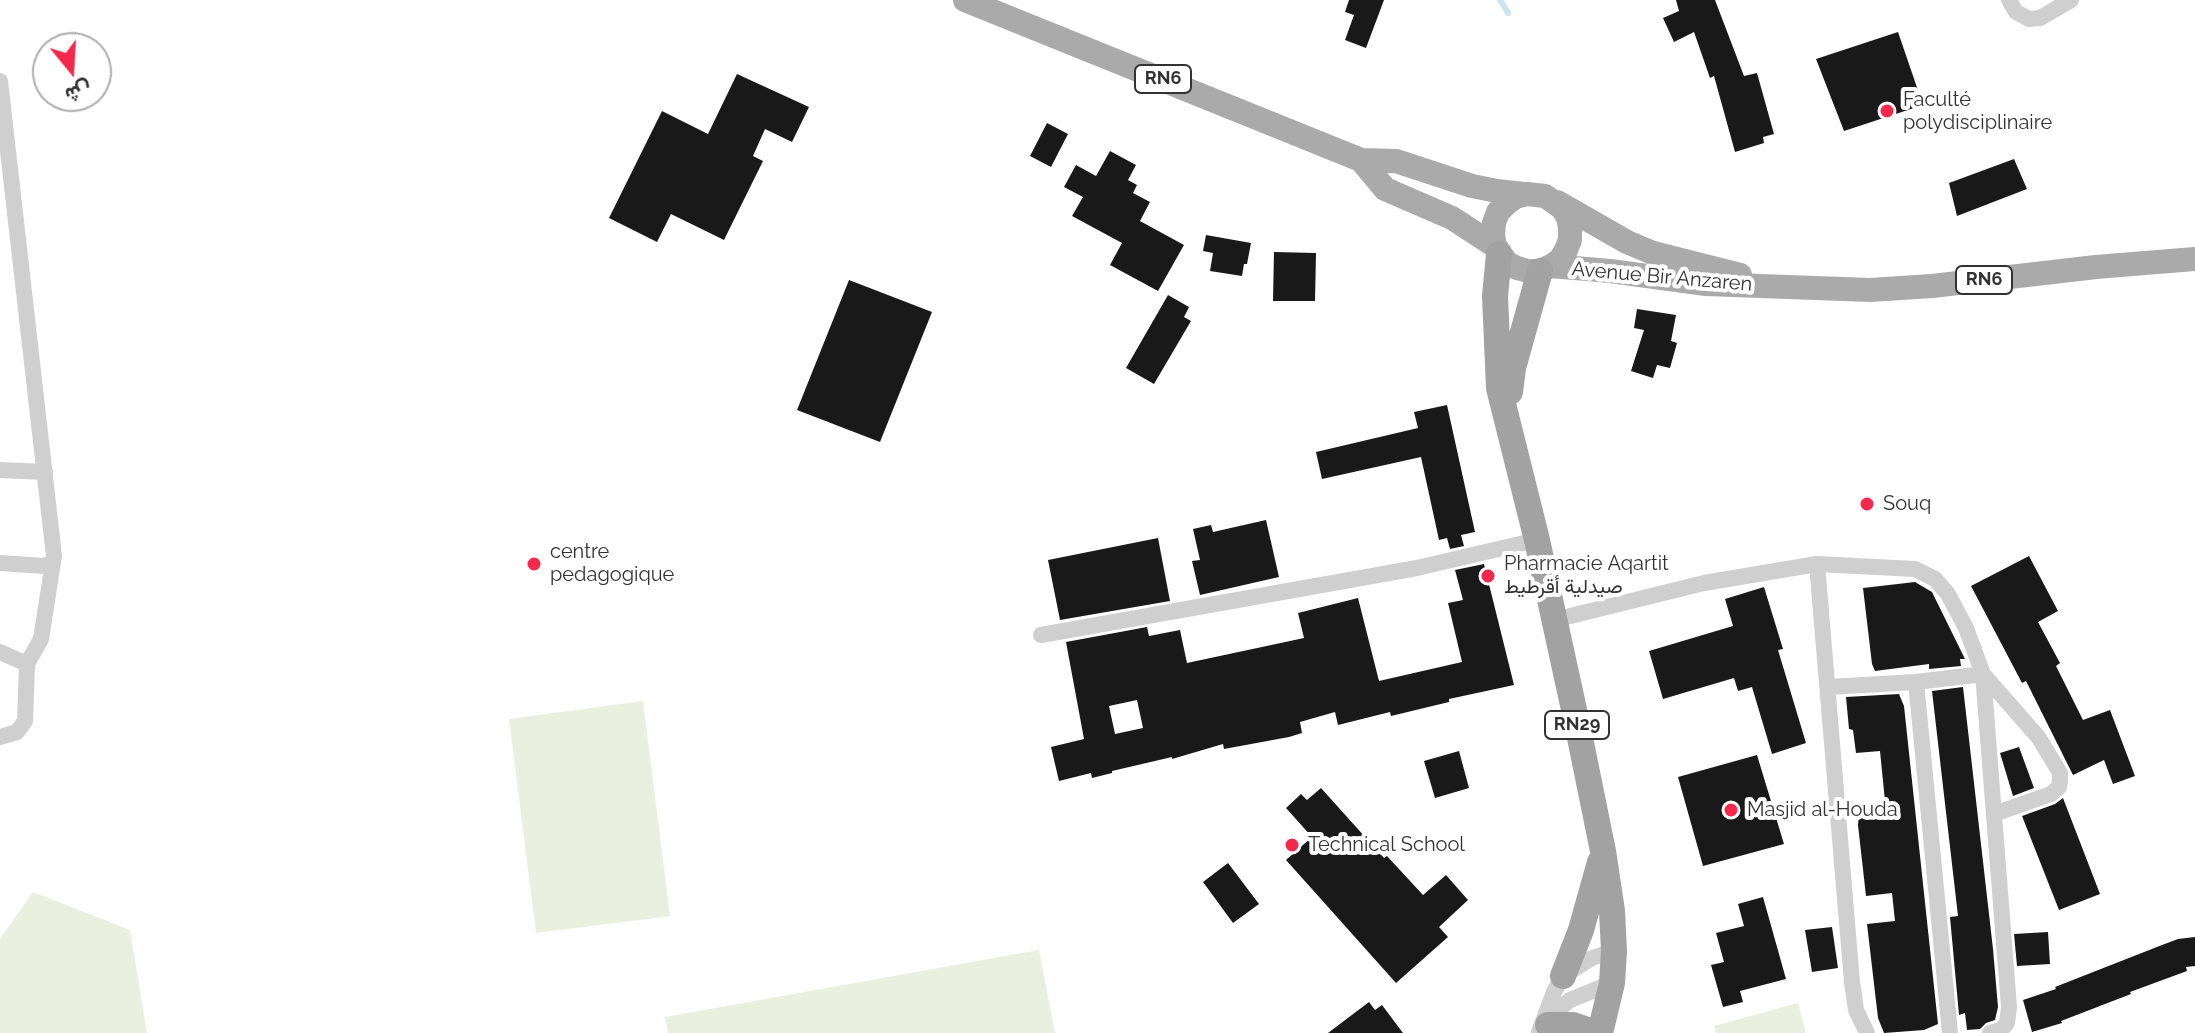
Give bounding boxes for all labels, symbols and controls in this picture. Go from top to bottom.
north arrow [32,32,112,112]
road number: RN6 [1135,65,1191,93]
text: ش [62,76,95,109]
place label: Faculté polydisciplinaire [1903,88,2052,135]
marker: Faculté polydisciplinaire [1878,102,1896,120]
street label: Avenue Bir Anzaren [1571,257,1753,297]
road number: RN6 [1956,266,2012,294]
place label: Souq [1883,492,1931,516]
marker: Souq [1858,495,1876,513]
place label: centre pedagogique [550,540,674,587]
place label: Pharmacie Aqartit صيدلية أقرطيط [1504,552,1669,599]
marker: centre pedagogique [525,555,543,573]
marker: Pharmacie Aqartit صيدلية أقرطيط [1479,567,1497,585]
road number: RN29 [1545,711,1609,739]
place label: Masjid al-Houda [1747,798,1898,822]
marker: Masjid al-Houda [1722,801,1740,819]
place label: Technical School [1308,833,1465,857]
marker: Technical School [1283,836,1301,854]

